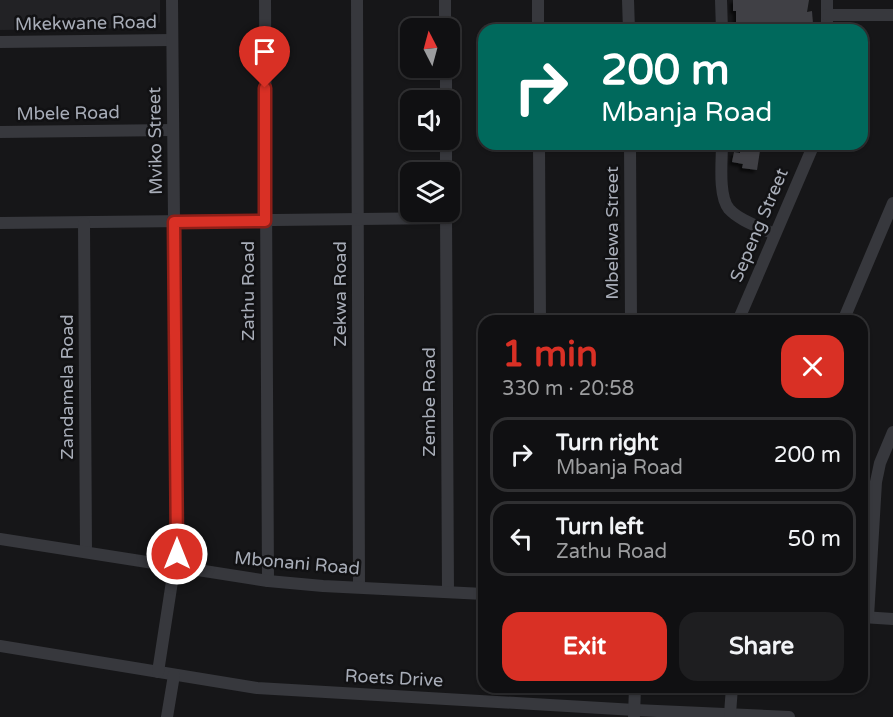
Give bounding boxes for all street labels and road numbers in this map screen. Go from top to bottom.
street label: Mkekwane Road [15,11,157,35]
street label: Mviko Street [143,87,167,195]
street label: Mbele Road [16,101,120,125]
street label: Sepeng Street [725,165,793,285]
street label: Mbelewa Street [601,166,623,300]
street label: Zathu Road [237,241,259,341]
street label: Zekwa Road [329,241,351,347]
street label: Zandamela Road [56,314,78,460]
street label: Zembe Road [418,347,440,457]
street label: Mbonani Road [233,547,361,579]
street label: Roets Drive [344,664,444,692]

